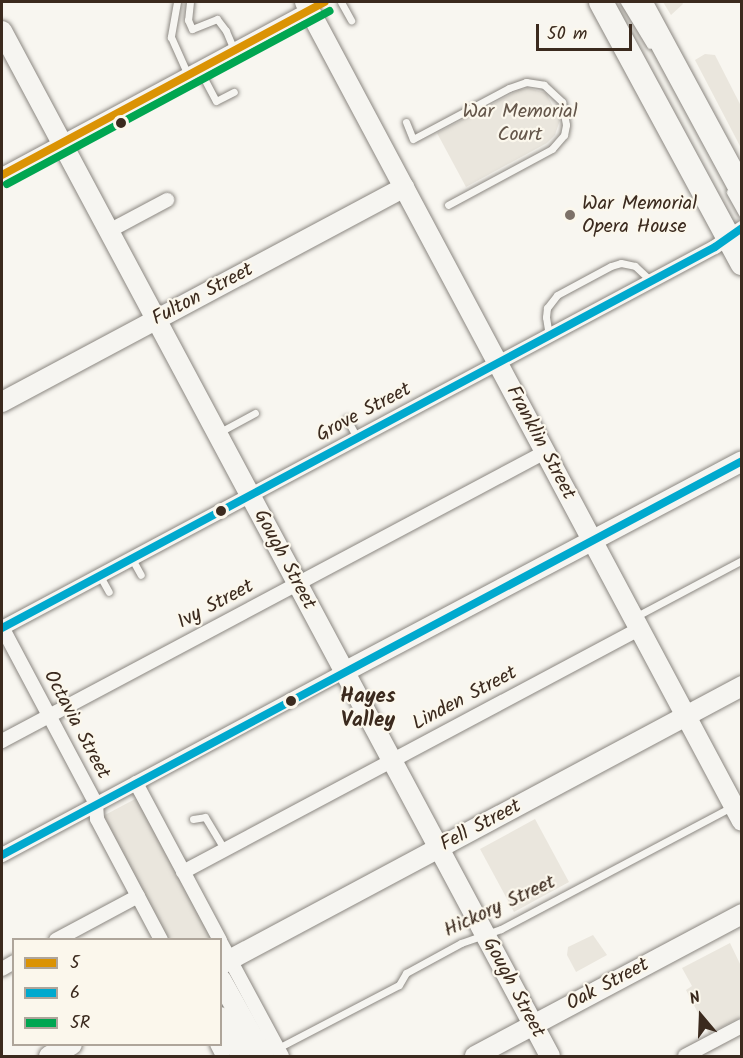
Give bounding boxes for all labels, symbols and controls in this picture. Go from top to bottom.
scale bar [539,12,635,50]
text: 50 m [547,20,587,49]
park label: War Memorial Court [462,100,578,147]
unlabelled marker [115,117,127,129]
place label: War Memorial Opera House [582,192,697,239]
marker: War Memorial Opera House [563,208,577,222]
street label: Fulton Street [148,258,258,332]
street label: Grove Street [312,378,416,448]
street label: Franklin Street [500,382,580,504]
unlabelled marker [215,505,227,517]
street label: Gough Street [248,506,320,614]
street label: Ivy Street [174,575,258,635]
street label: Linden Street [409,661,521,737]
street label: Octavia Street [37,667,115,783]
district label: Hayes Valley [340,684,396,734]
unlabelled marker [285,695,297,707]
street label: Fell Street [437,795,525,857]
street label: Hickory Street [440,871,560,943]
street label: Gough Street [477,934,549,1042]
legend [12,938,222,1046]
text: 5 [70,949,80,978]
street label: Oak Street [563,953,653,1017]
text: 6 [70,979,80,1008]
text: N [686,985,704,1012]
north arrow [671,986,731,1046]
text: 5R [70,1009,90,1038]

